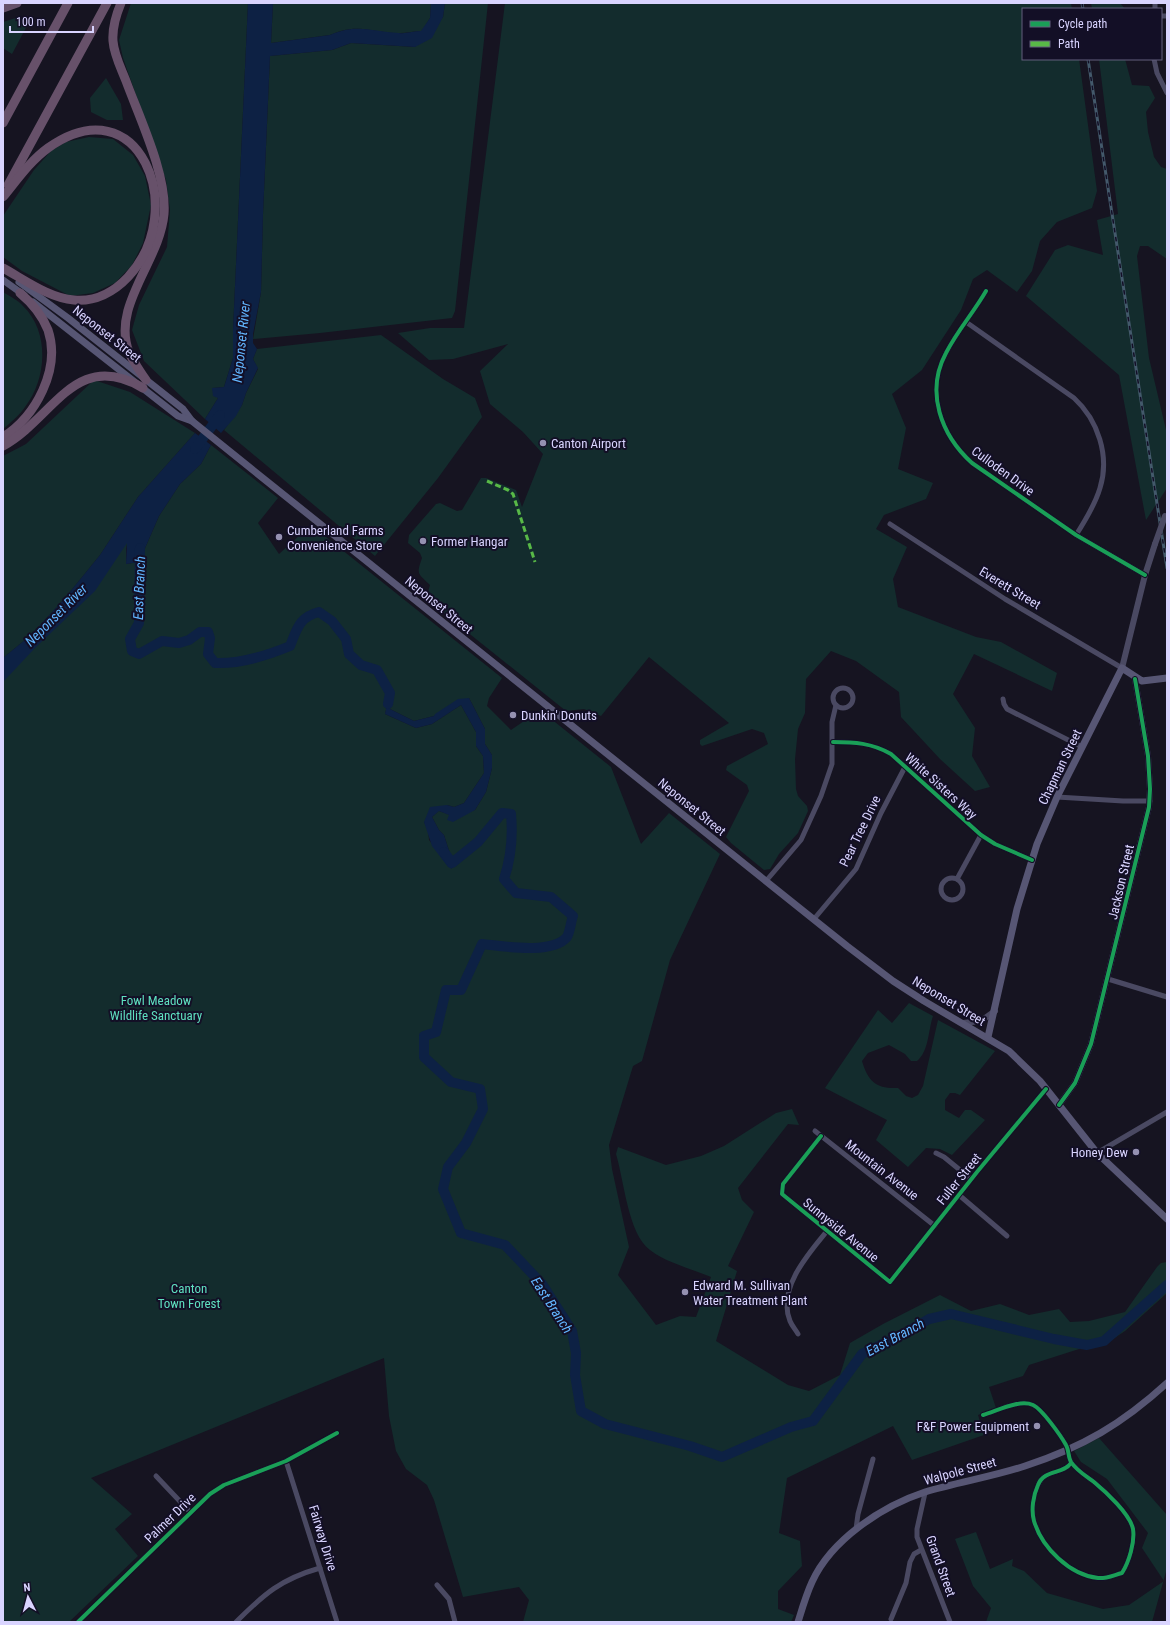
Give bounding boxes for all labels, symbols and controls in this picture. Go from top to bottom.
scale bar [10,8,93,34]
legend [1022,8,1162,60]
text: 100 m [16,15,46,29]
text: Cycle path [1058,17,1108,31]
text: Path [1058,37,1080,51]
water label: Neponset River [229,300,253,383]
street label: Neponset Street [70,303,144,365]
place label: Canton Airport [551,436,626,451]
marker: Canton Airport [538,438,548,448]
street label: Culloden Drive [969,443,1037,499]
place label: Cumberland Farms Convenience Store [287,523,384,553]
marker: Cumberland Farms Convenience Store [274,532,284,542]
place label: Former Hangar [431,534,508,549]
marker: Former Hangar [418,536,428,546]
water label: East Branch [130,556,148,620]
street label: Everett Street [977,564,1044,612]
street label: Neponset Street [402,573,476,637]
water label: Neponset River [22,580,91,649]
place label: Dunkin' Donuts [521,708,597,723]
marker: Dunkin' Donuts [508,710,518,720]
street label: Chapman Street [1035,727,1085,807]
street label: White Sisters Way [902,750,981,823]
street label: Neponset Street [655,775,729,839]
street label: Pear Tree Drive [836,793,884,869]
street label: Jackson Street [1105,843,1137,921]
street label: Neponset Street [910,973,988,1029]
park label: Fowl Meadow Wildlife Sanctuary [110,993,203,1023]
street label: Mountain Avenue [842,1137,922,1203]
place label: Honey Dew [1071,1145,1129,1160]
marker: Honey Dew [1131,1147,1141,1157]
street label: Fuller Street [934,1150,984,1208]
street label: Sunnyside Avenue [800,1195,882,1265]
water label: East Branch [528,1274,576,1336]
place label: Edward M. Sullivan Water Treatment Plant [693,1278,808,1308]
park label: Canton Town Forest [158,1281,221,1311]
marker: Edward M. Sullivan Water Treatment Plant [680,1287,690,1297]
water label: East Branch [863,1315,927,1359]
place label: F&F Power Equipment [917,1419,1029,1434]
marker: F&F Power Equipment [1032,1421,1042,1431]
street label: Walpole Street [922,1454,998,1488]
street label: Palmer Drive [141,1490,199,1546]
street label: Fairway Drive [306,1503,340,1573]
street label: Grand Street [923,1533,959,1599]
north arrow [8,1577,48,1617]
text: N [23,1581,31,1594]

